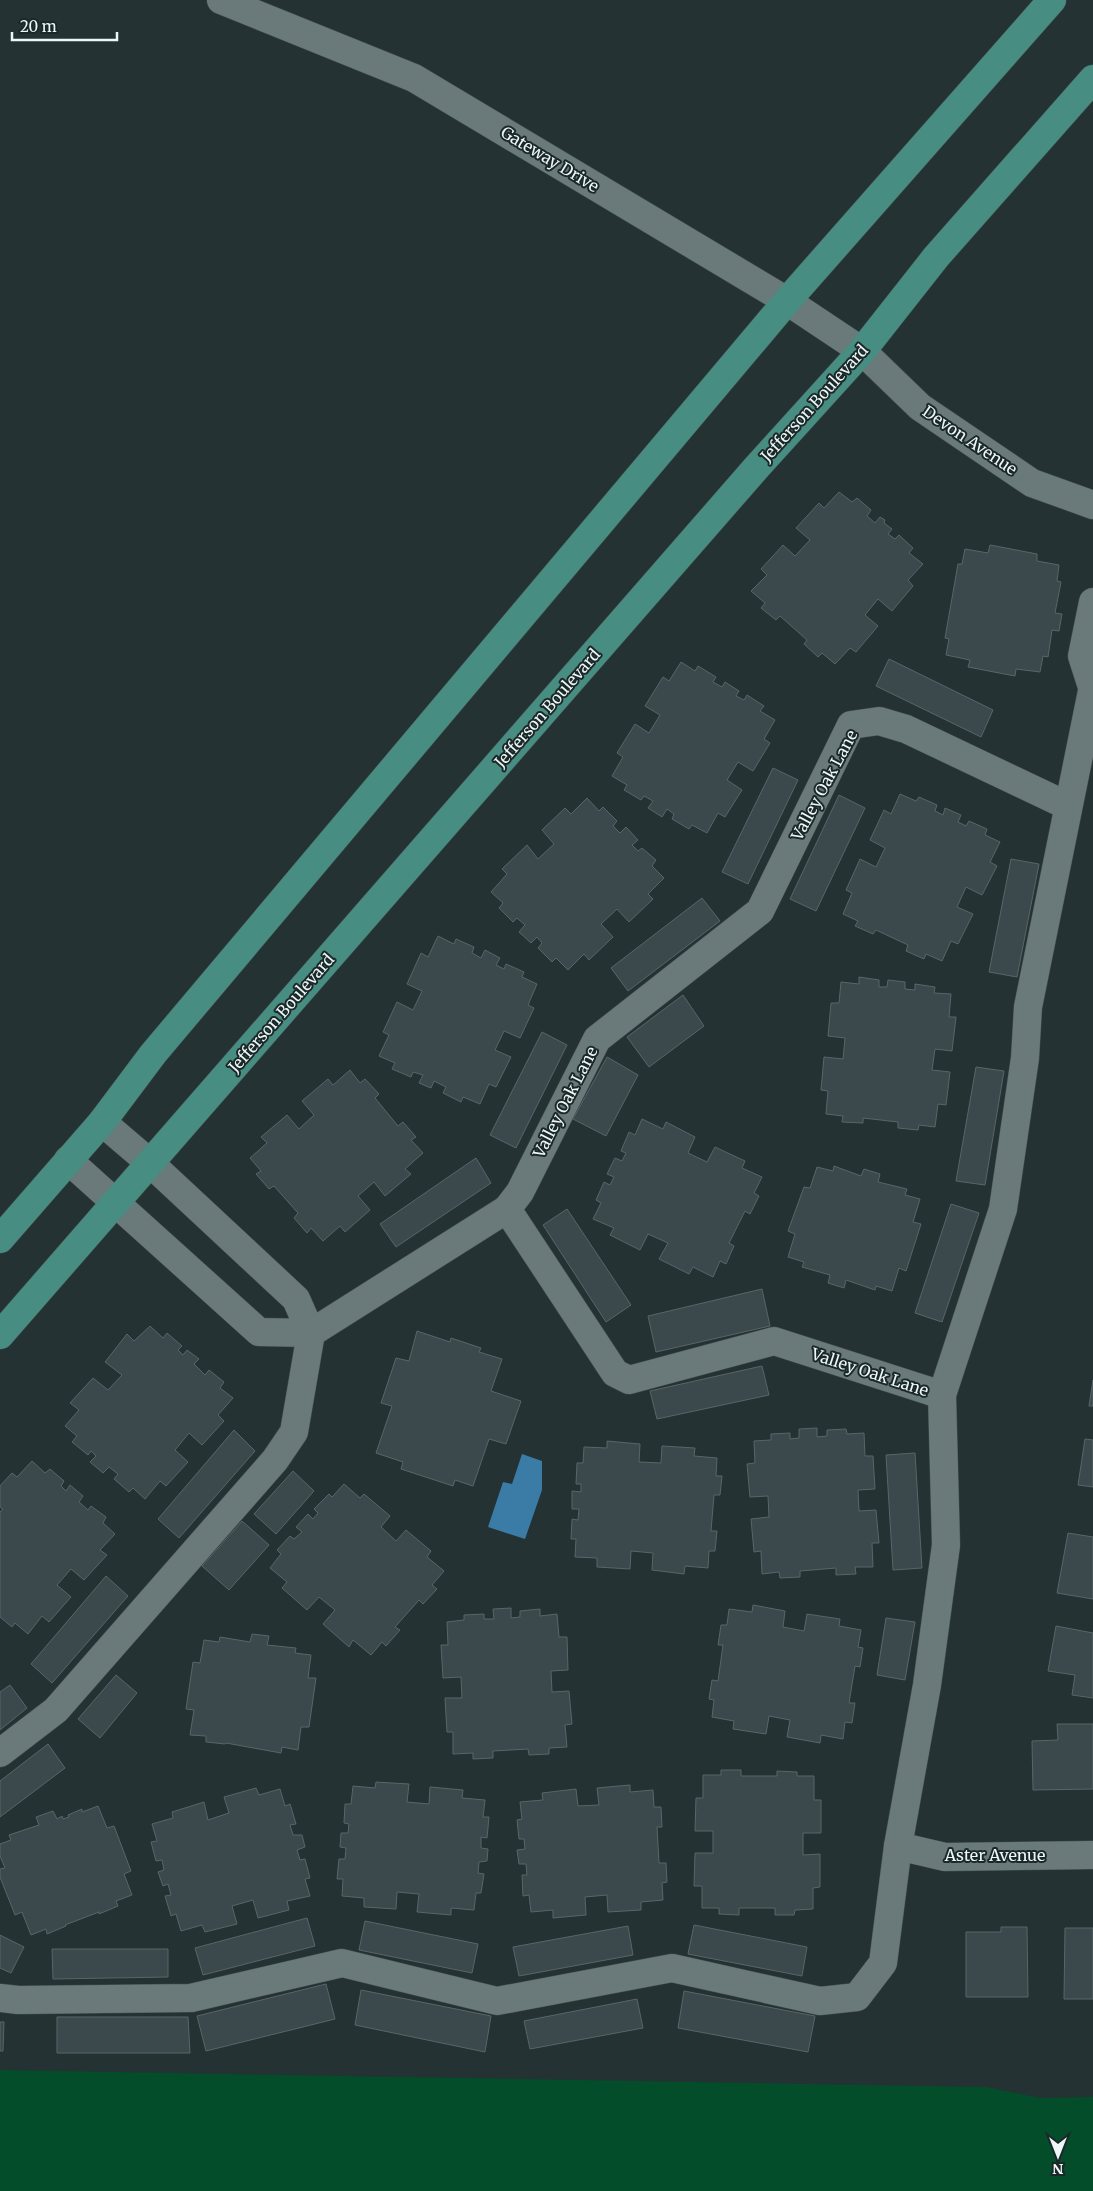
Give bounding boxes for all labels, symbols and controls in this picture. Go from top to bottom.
scale bar [12,10,118,42]
text: 20 m [20,17,57,36]
street label: Gateway Drive [497,122,603,196]
street label: Jefferson Boulevard [755,340,872,466]
street label: Devon Avenue [919,401,1021,479]
street label: Jefferson Boulevard [489,644,604,772]
street label: Valley Oak Lane [786,726,861,844]
street label: Jefferson Boulevard [223,949,338,1077]
street label: Valley Oak Lane [528,1043,602,1162]
street label: Valley Oak Lane [808,1343,931,1400]
street label: Aster Avenue [944,1845,1045,1865]
north arrow [1033,2131,1083,2181]
text: N [1052,2160,1064,2178]

